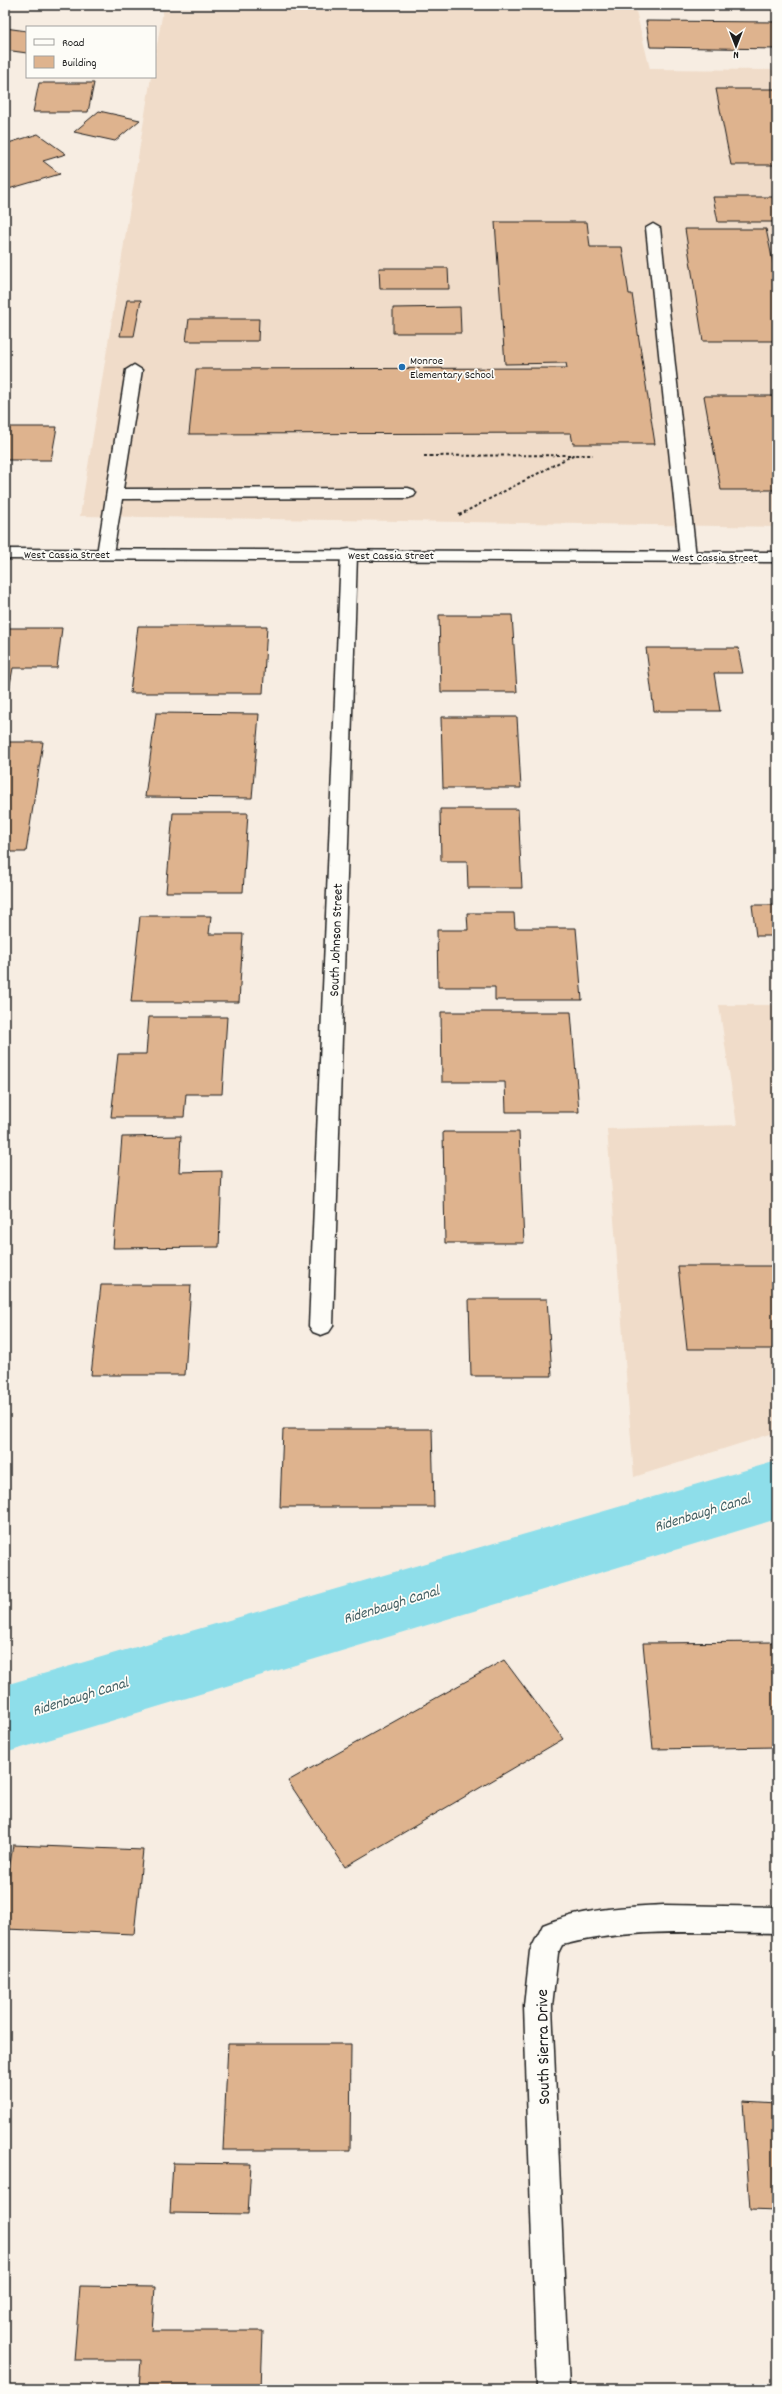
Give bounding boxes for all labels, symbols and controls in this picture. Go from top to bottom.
legend [26,26,156,78]
north arrow [716,26,756,66]
text: Road [62,35,84,52]
text: N [733,46,739,62]
text: Building [62,55,97,72]
place label: Monroe Elementary School [410,353,494,384]
marker: Monroe Elementary School [397,362,407,372]
street label: West Cassia Street [24,547,110,564]
street label: West Cassia Street [348,548,434,565]
street label: West Cassia Street [672,550,758,567]
street label: South Johnson Street [325,883,349,997]
water label: Ridenbaugh Canal [652,1488,755,1539]
water label: Ridenbaugh Canal [341,1580,444,1631]
water label: Ridenbaugh Canal [30,1672,133,1723]
street label: South Sierra Drive [532,1989,558,2105]

